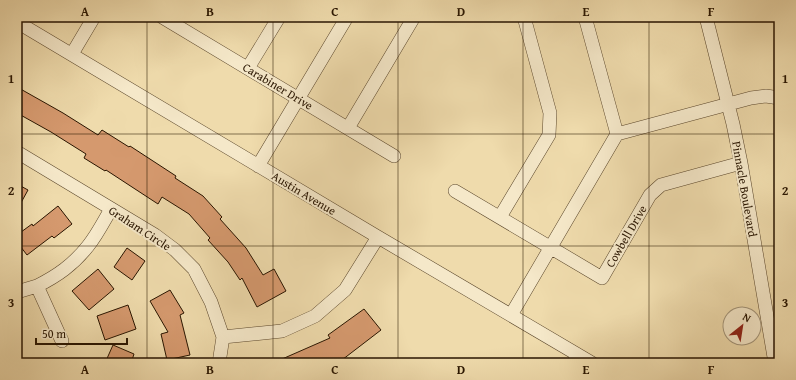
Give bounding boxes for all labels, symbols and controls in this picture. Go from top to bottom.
text: A [81,2,90,21]
text: B [206,2,214,21]
text: C [331,2,339,21]
text: D [457,2,465,21]
text: E [583,2,590,21]
text: F [708,2,715,21]
street label: Carabiner Drive [240,58,317,114]
text: 1 [8,69,14,88]
text: 1 [782,69,788,88]
street label: Pinnacle Boulevard [728,140,762,239]
street label: Austin Avenue [269,167,340,219]
text: 2 [8,181,15,200]
text: 2 [782,181,789,200]
street label: Graham Circle [105,201,175,255]
street label: Cowbell Drive [601,202,651,270]
text: 3 [8,293,14,312]
text: 3 [782,293,788,312]
north arrow [722,306,762,346]
text: N [740,309,755,326]
scale bar [36,320,127,346]
text: 50 m [42,325,66,342]
text: A [81,360,90,379]
text: B [206,360,214,379]
text: C [331,360,339,379]
text: D [457,360,465,379]
text: E [583,360,590,379]
text: F [708,360,715,379]

